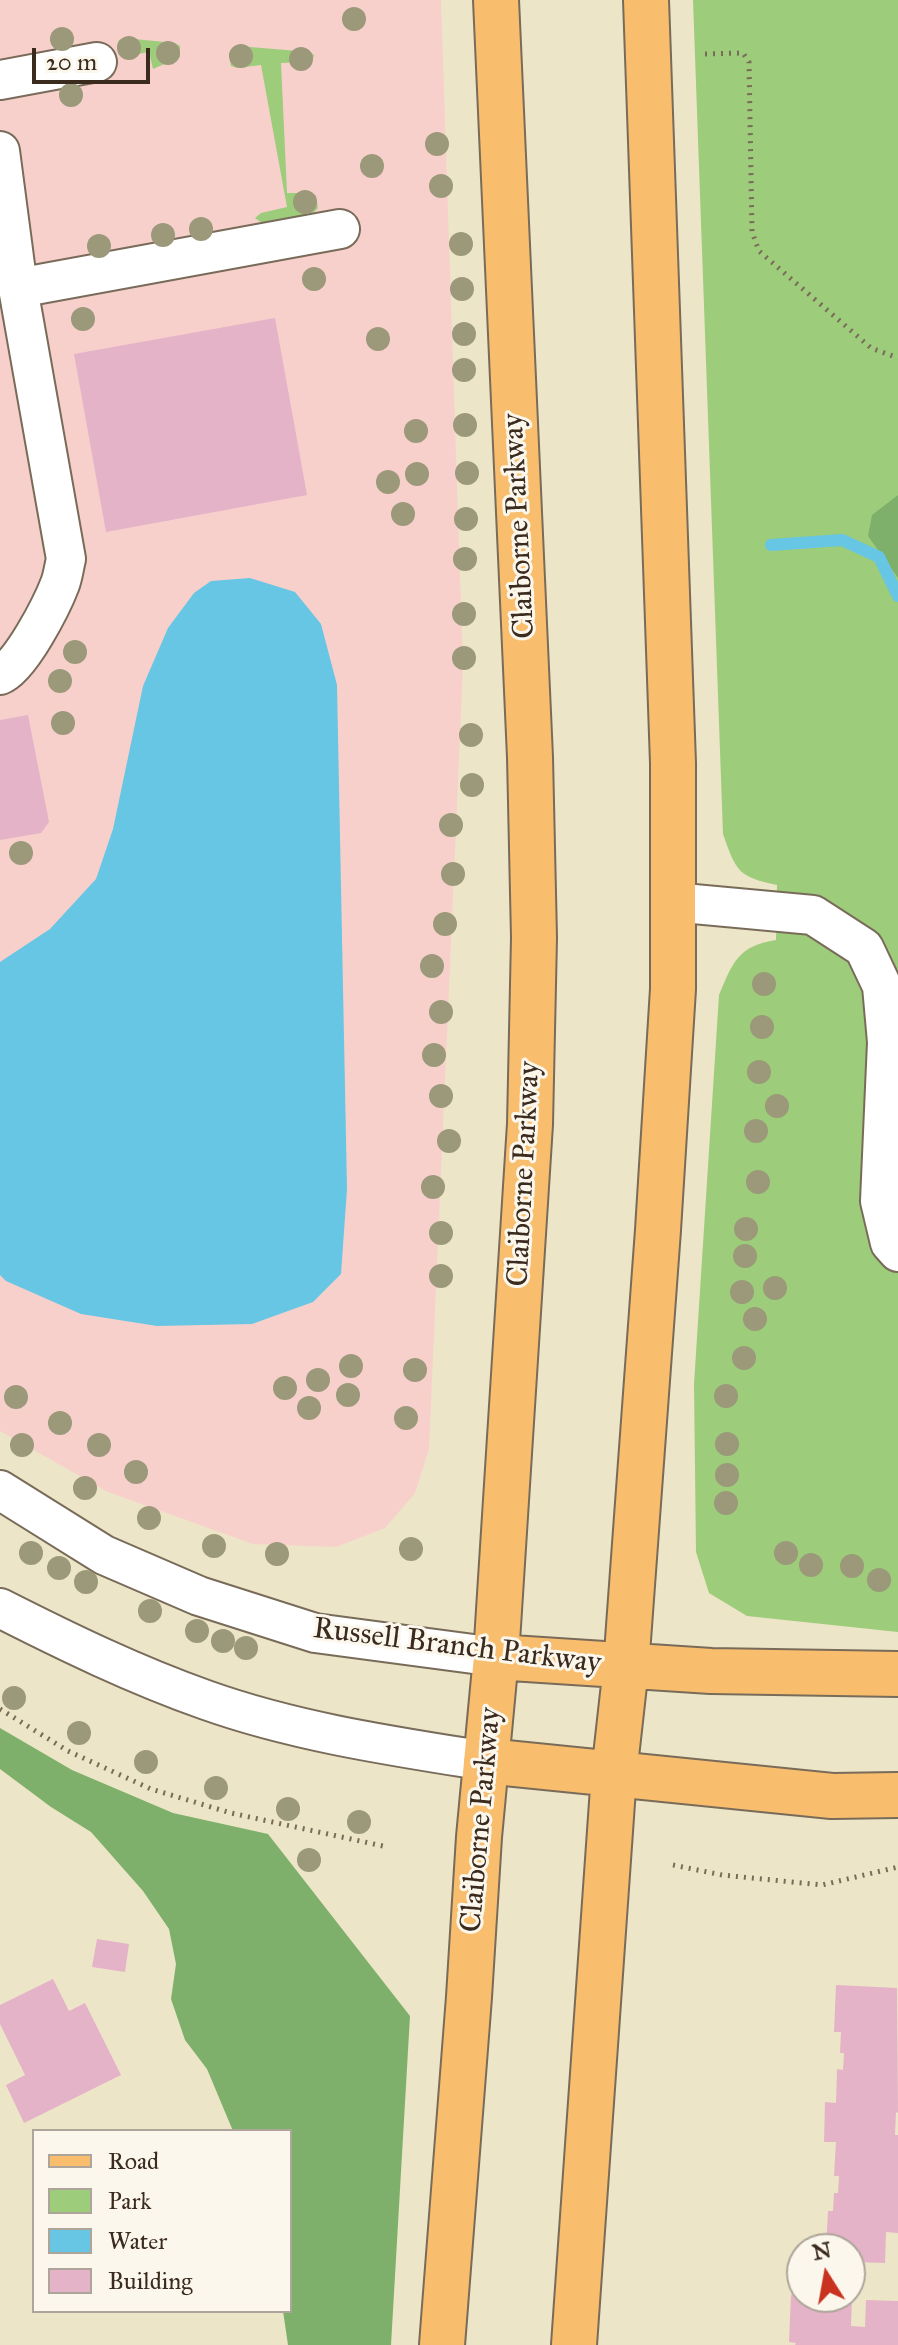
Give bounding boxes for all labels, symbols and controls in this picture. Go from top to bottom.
scale bar [36,32,154,82]
text: 20 m [46,47,97,77]
street label: Claiborne Parkway [496,412,544,640]
street label: Claiborne Parkway [501,1060,549,1288]
street label: Russell Branch Parkway [311,1611,603,1683]
street label: Claiborne Parkway [454,1706,510,1934]
legend [32,2129,292,2313]
text: Road [108,2146,159,2176]
text: Park [108,2186,151,2216]
text: Water [108,2226,167,2256]
north arrow [786,2233,866,2313]
text: N [810,2236,833,2266]
text: Building [108,2266,193,2296]

